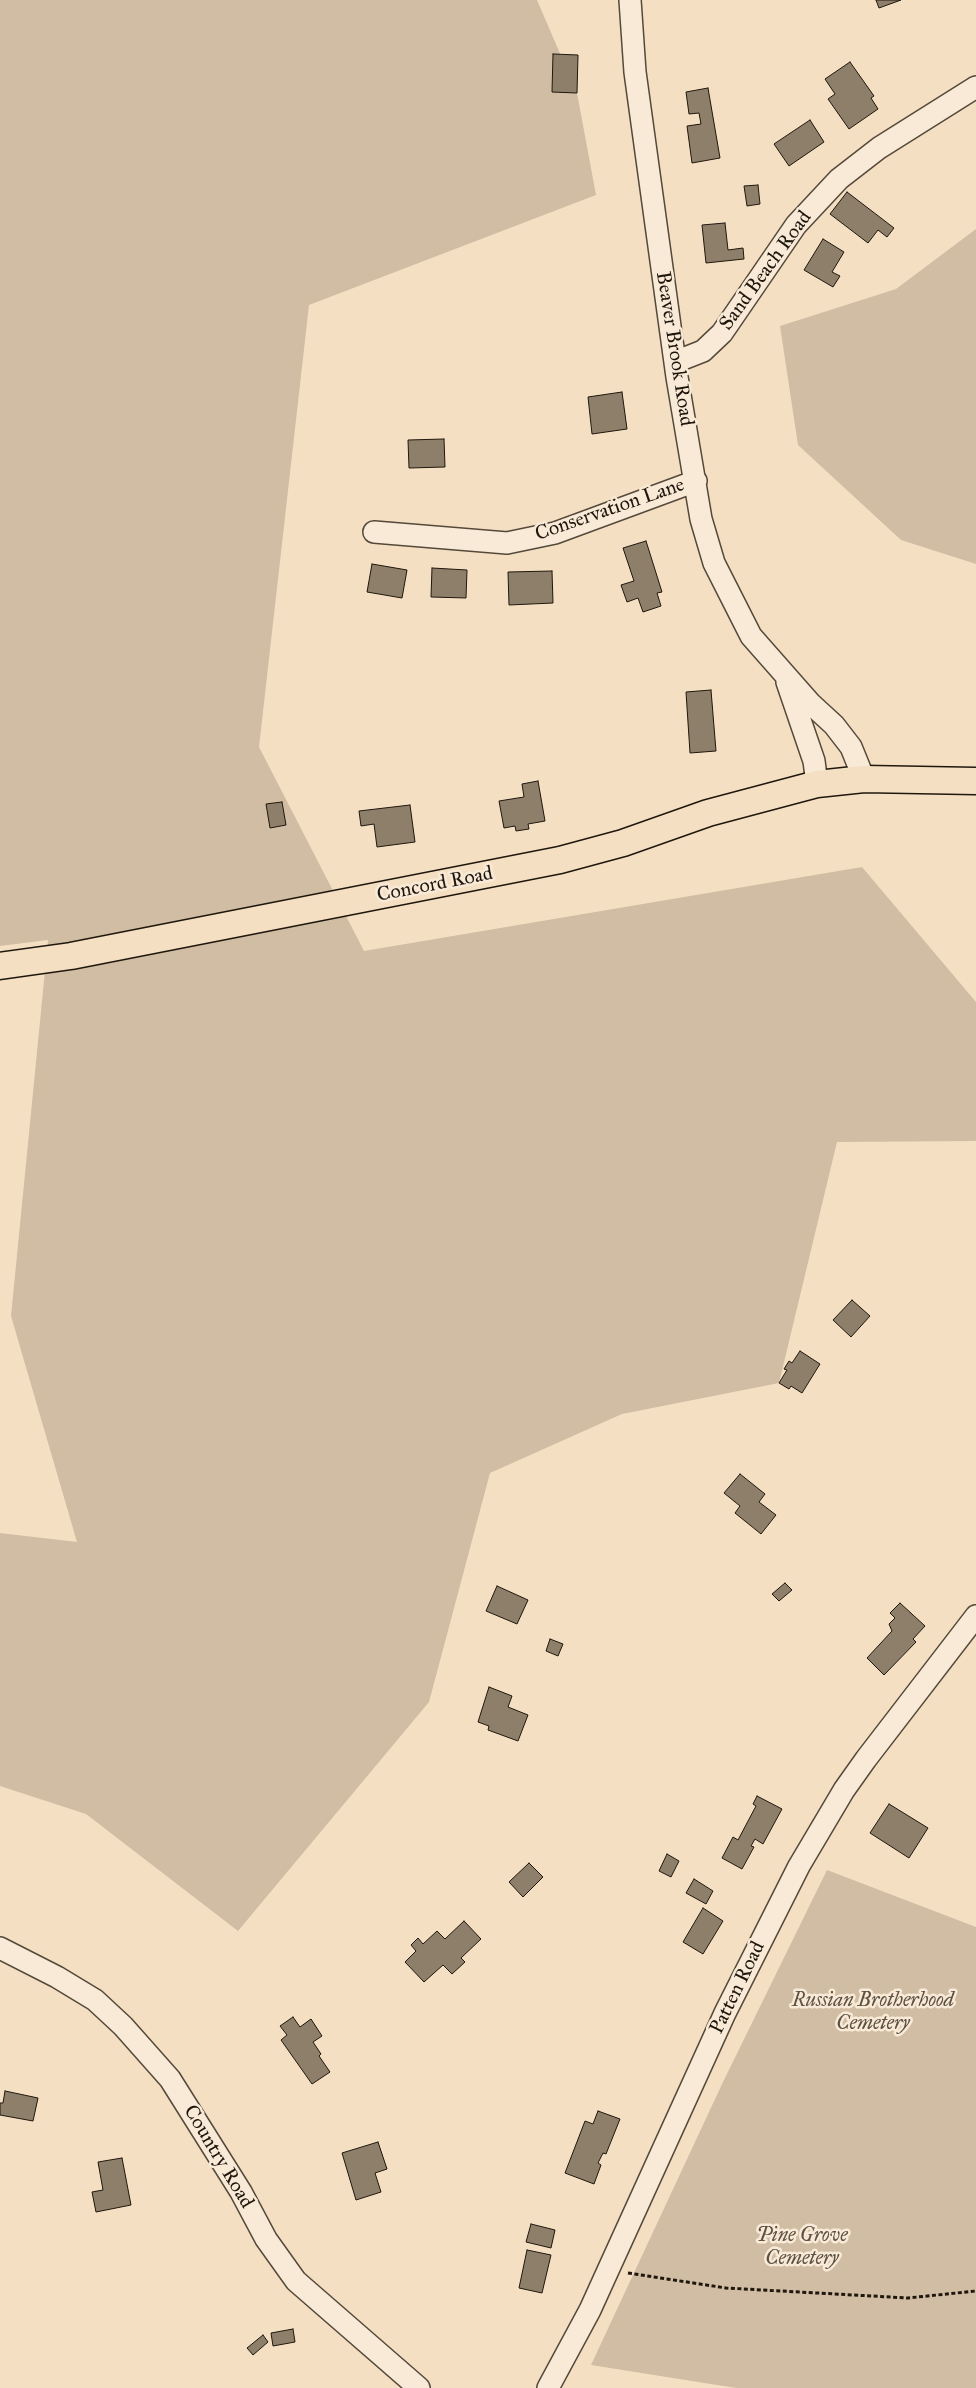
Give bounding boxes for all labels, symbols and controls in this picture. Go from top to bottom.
street label: Sand Beach Road [715,207,817,335]
street label: Beaver Brook Road [650,270,698,428]
street label: Conservation Lane [532,473,688,547]
street label: Concord Road [375,862,495,908]
street label: Patten Road [705,1938,771,2038]
park label: Russian Brotherhood Cemetery [792,1989,954,2036]
street label: Country Road [178,2101,258,2213]
park label: Pine Grove Cemetery [756,2224,848,2271]

